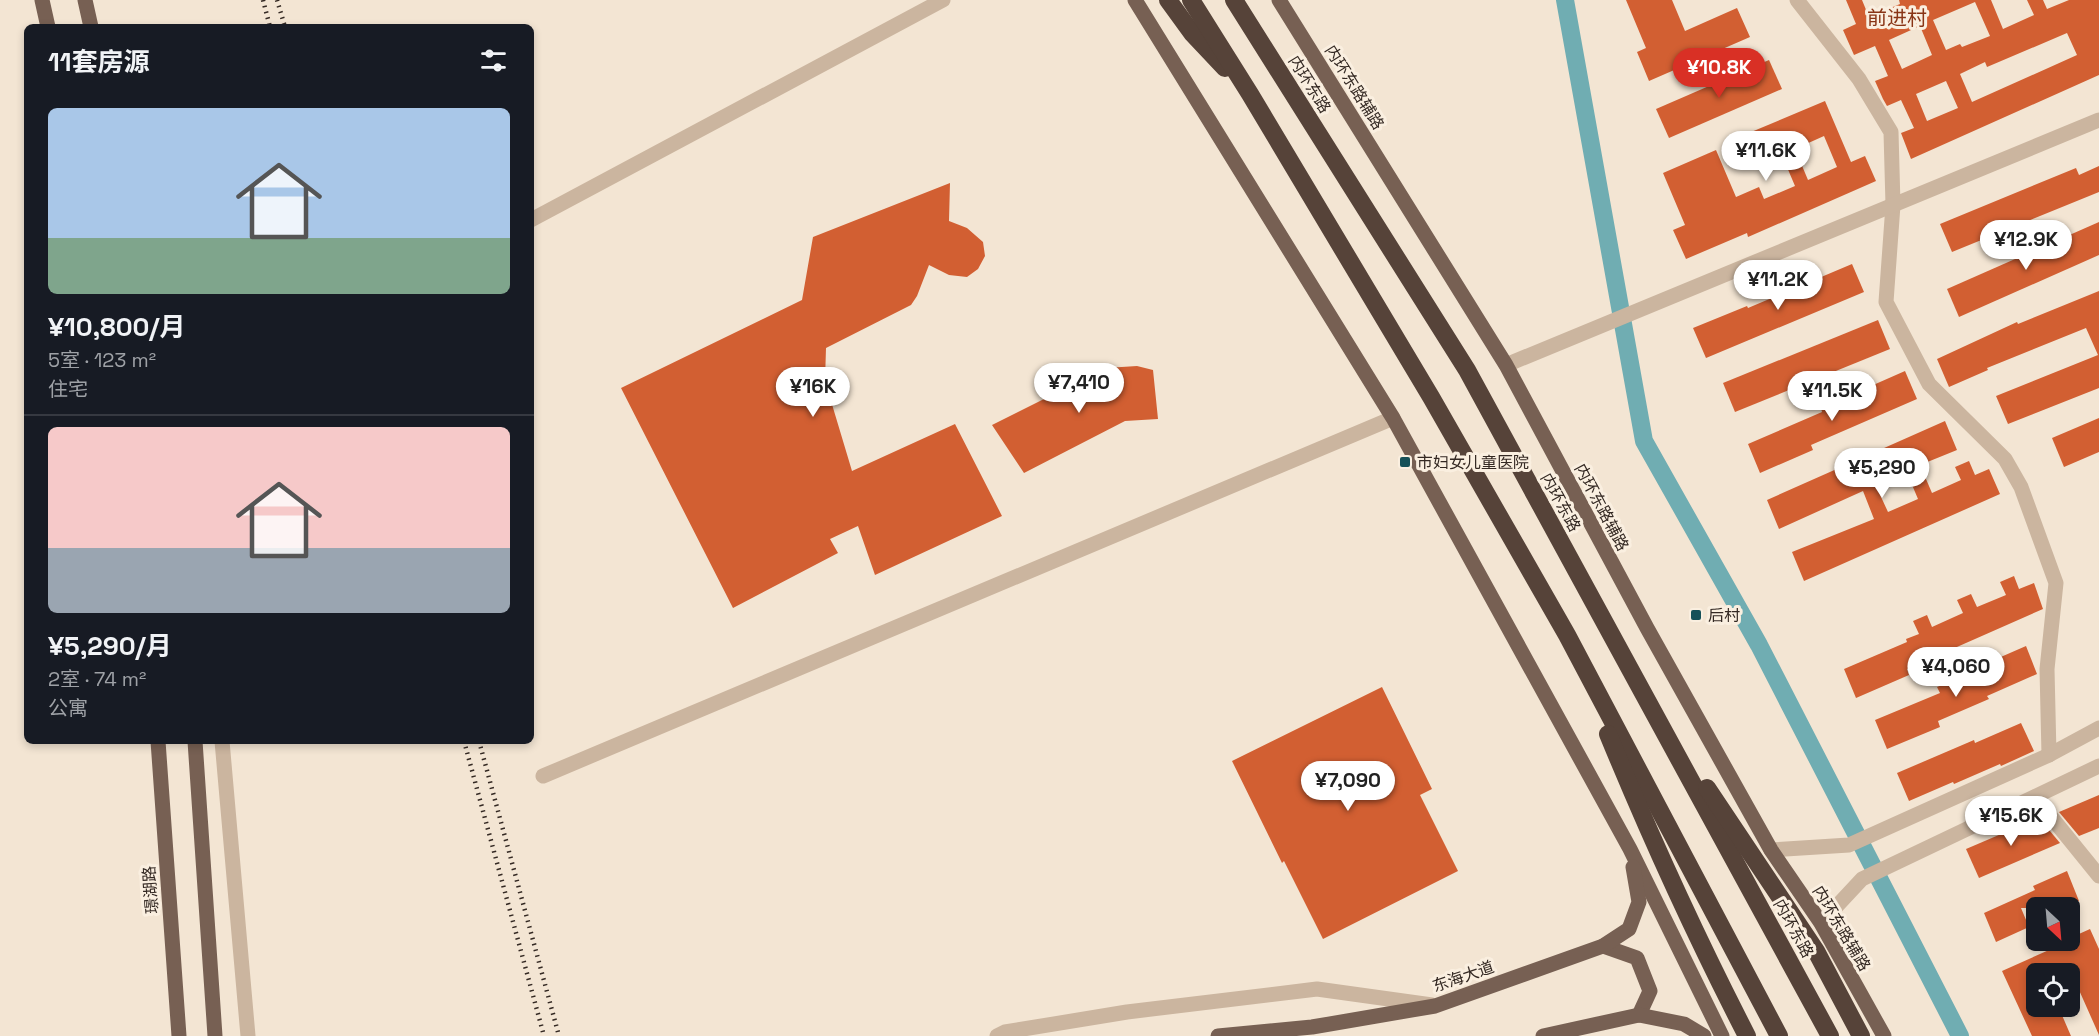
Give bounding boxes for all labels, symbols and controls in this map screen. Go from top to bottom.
district label: 前进村 [1867,5,1927,31]
street label: 内环东路辅路 [1320,41,1389,134]
icon: filters [477,44,510,77]
text: 11套房源 [48,45,150,79]
pin: ¥10.8K [1670,48,1768,99]
street label: 内环东路 [1284,52,1335,117]
text: ¥10.8K [1687,54,1751,80]
pin: ¥11.6K [1717,131,1815,182]
text: ¥11.6K [1735,137,1797,163]
icon: home [225,147,333,255]
pin: ¥12.9K [1977,220,2075,271]
text: ¥12.9K [1994,226,2058,252]
pin: ¥11.2K [1729,260,1827,311]
text: ¥11.2K [1748,266,1808,292]
text: ¥10,800/月 [48,310,185,344]
text: 5室 · 123 m² [48,347,156,373]
pin: ¥7,410 [1030,363,1128,414]
pin: ¥16K [777,367,849,418]
text: ¥7,410 [1048,369,1110,395]
pin: ¥11.5K [1783,371,1881,422]
text: ¥16K [790,373,836,399]
text: 住宅 [48,376,88,402]
text: ¥11.5K [1802,377,1862,403]
pin: ¥5,290 [1833,448,1931,499]
place label: 市妇女儿童医院 [1417,452,1529,473]
text: ¥5,290 [1848,454,1916,480]
marker: 市妇女儿童医院 [1398,455,1412,469]
street label: 内环东路辅路 [1570,460,1633,555]
icon: home [225,466,333,574]
street label: 内环东路 [1536,469,1585,535]
place label: 后村 [1708,605,1740,626]
marker: 后村 [1689,608,1703,622]
text: ¥5,290/月 [48,629,172,663]
pin: ¥4,060 [1907,647,2005,698]
text: ¥4,060 [1921,653,1991,679]
text: 2室 · 74 m² [48,666,146,692]
text: 公寓 [48,695,88,721]
pin: ¥7,090 [1299,761,1397,812]
text: ¥7,090 [1315,767,1381,793]
pin: ¥15.6K [1962,796,2060,847]
text: ¥15.6K [1979,802,2043,828]
street label: 璟湖路 [138,865,163,915]
street label: 内环东路辅路 [1808,882,1875,975]
street label: 内环东路 [1769,895,1818,961]
north arrow [2026,897,2080,951]
map controls [2026,897,2080,1017]
street label: 东海大道 [1429,956,1497,997]
button: locate [2026,963,2080,1017]

